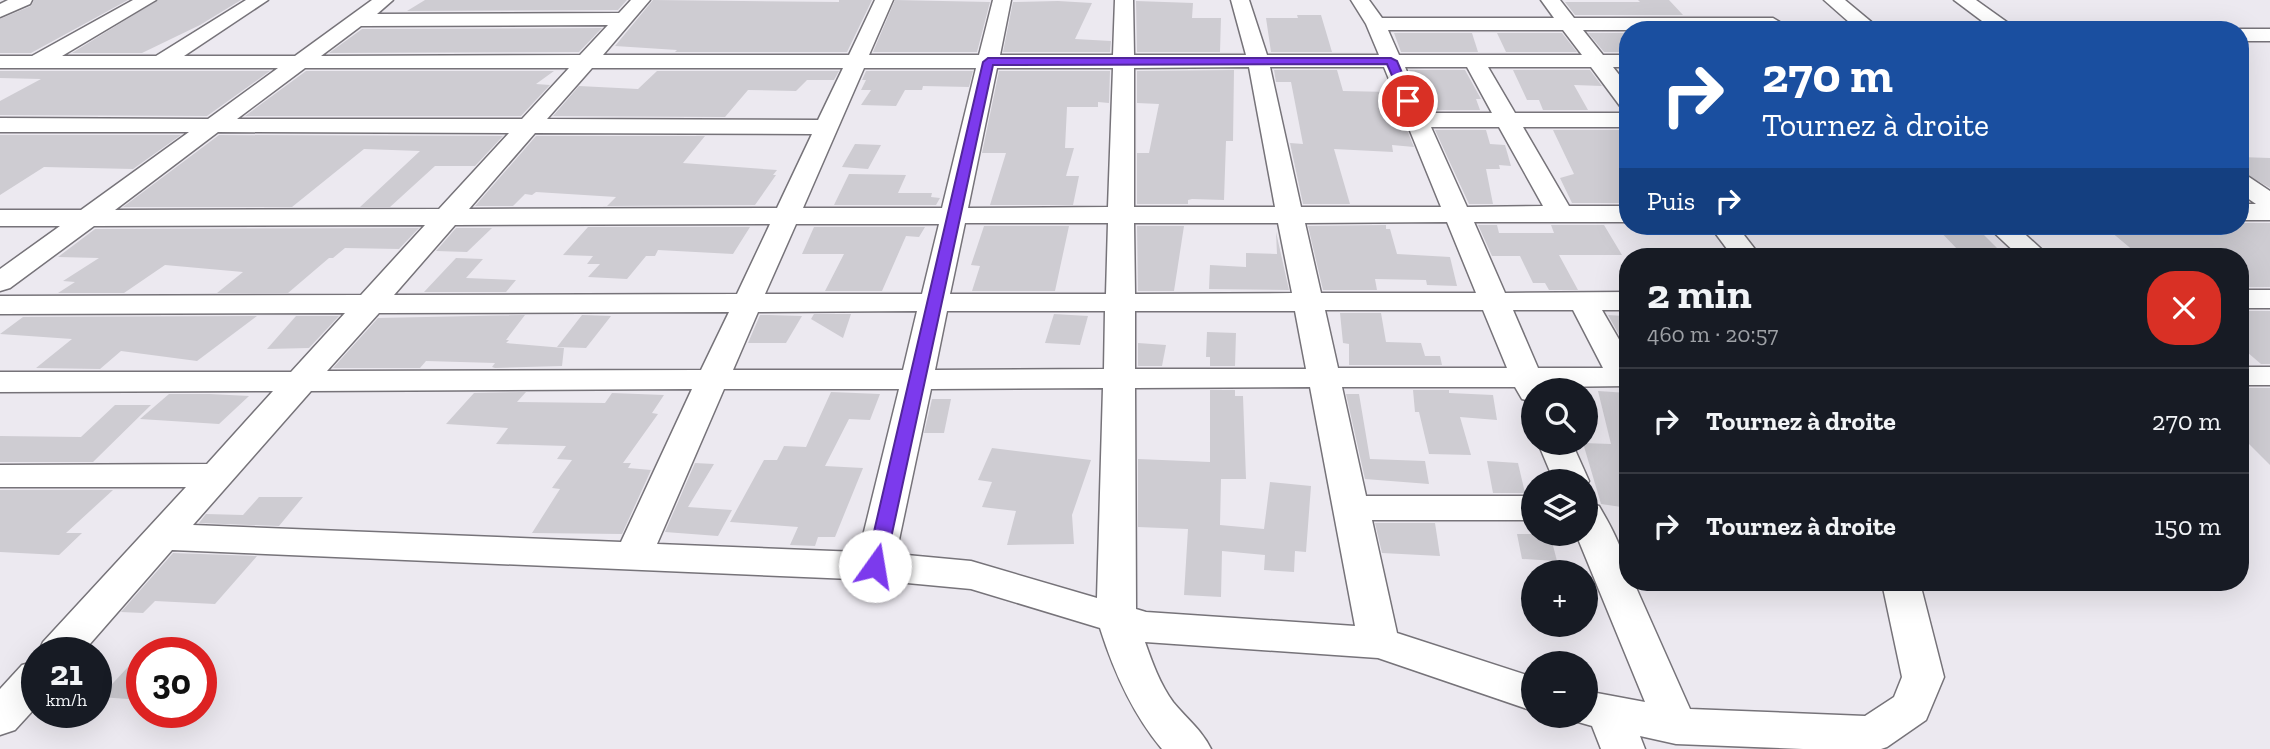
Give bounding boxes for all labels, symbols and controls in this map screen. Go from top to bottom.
text: 270 m [1762,46,1893,105]
icon: right [1647,49,1738,140]
pin [1378,71,1438,131]
icon: arrive [1389,82,1427,120]
text: Tournez à droite [1762,106,1989,144]
icon: right [1709,182,1747,220]
text: Puis [1647,185,1695,217]
text: 2 min [1647,268,1752,319]
button: close [2147,271,2221,345]
text: 460 m · 20:57 [1647,320,1778,348]
map controls [1521,378,1598,728]
button: search [1521,378,1598,455]
icon: right [1647,402,1685,440]
text: Tournez à droite [1706,405,1896,437]
text: 270 m [2152,405,2221,437]
button: layers [1521,469,1598,546]
icon: right [1647,507,1685,545]
text: Tournez à droite [1706,510,1896,542]
text: 150 m [2154,510,2221,542]
position arrow [838,529,912,603]
button: + [1521,560,1598,637]
speed limit sign: 30 [126,637,217,728]
button: − [1521,651,1598,728]
text: 21 [50,652,83,694]
text: km/h [46,689,87,711]

